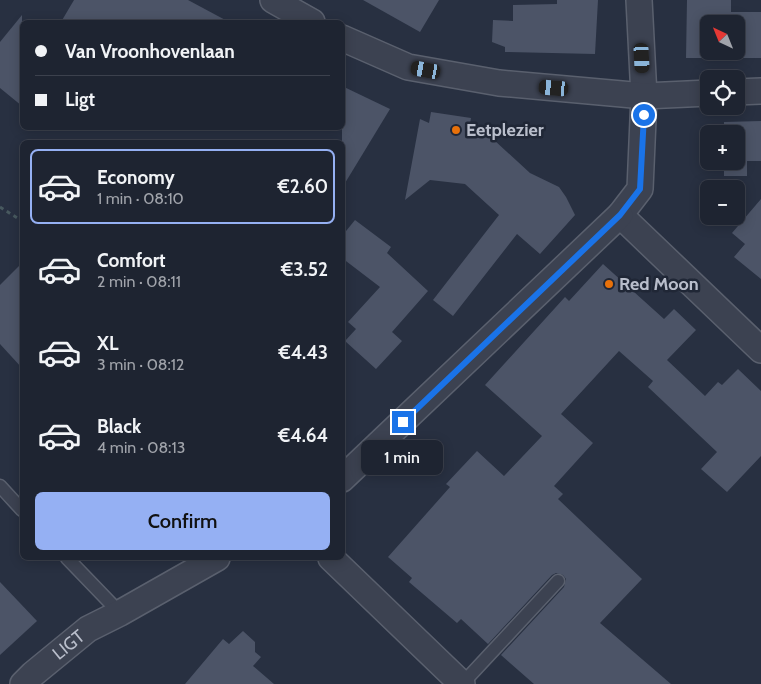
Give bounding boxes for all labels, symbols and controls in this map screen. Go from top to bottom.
north arrow [700,15,745,60]
map controls [700,15,745,225]
text: Van Vroonhovenlaan [65,40,235,63]
car [633,43,650,73]
car [409,60,442,80]
button: locate [700,70,745,115]
car [538,79,569,97]
text: Ligt [65,88,95,111]
route start [633,104,655,126]
place label: Eetplezier [466,119,544,141]
marker: Eetplezier [450,124,462,136]
button: + [700,125,745,170]
icon: car [37,164,82,209]
text: Economy [97,166,175,189]
text: €2.60 [278,175,328,198]
button: − [700,180,745,225]
text: 1 min · 08:10 [97,189,184,208]
icon: car [37,247,82,292]
text: Comfort [97,249,166,272]
text: €3.52 [281,258,328,281]
text: 2 min · 08:11 [97,272,181,291]
place label: Red Moon [619,273,699,295]
marker: Red Moon [603,278,615,290]
icon: car [37,330,82,375]
text: XL [97,332,118,355]
text: €4.43 [278,341,328,364]
text: 3 min · 08:12 [97,355,184,374]
route end [392,411,414,433]
icon: car [37,413,82,458]
text: Black [97,415,141,438]
text: €4.64 [278,424,328,447]
text: 4 min · 08:13 [97,438,185,457]
callout: 1 min [362,440,444,474]
text: 1 min [384,448,420,467]
button: Confirm [35,492,330,550]
street label: LIGT [48,625,89,665]

